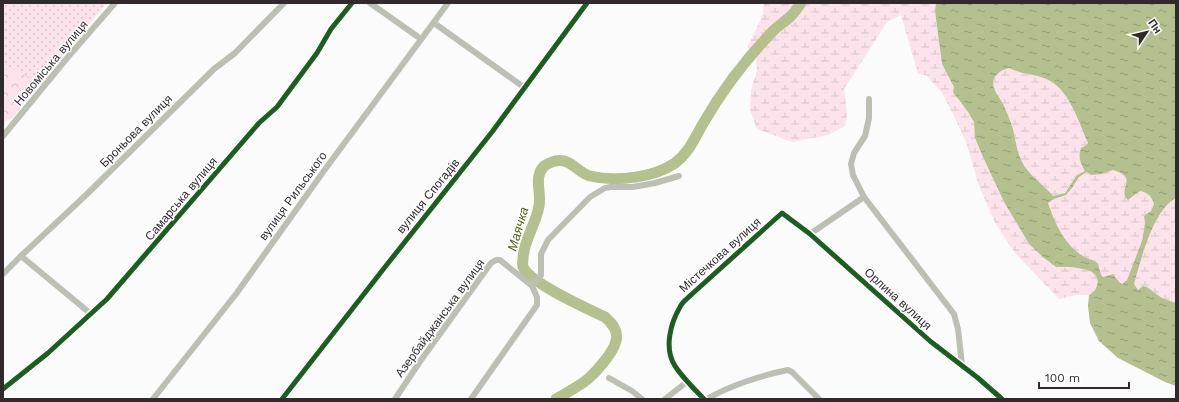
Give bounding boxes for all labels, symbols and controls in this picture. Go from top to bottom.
north arrow [1127,12,1167,52]
text: Пн [1145,17,1164,36]
street label: Новоміська вулиця [11,18,91,108]
street label: Броньова вулиця [97,92,175,170]
street label: вулиця Рильського [256,149,330,243]
street label: Самарська вулиця [142,154,220,244]
street label: вулиця Спогадів [394,156,462,236]
water label: Маячка [505,205,531,253]
street label: Містечкова вулиця [676,215,764,295]
street label: Азербайджанська вулиця [392,256,488,380]
street label: Орлина вулиця [862,265,934,333]
scale bar [1039,364,1129,390]
text: 100 m [1045,371,1080,385]

